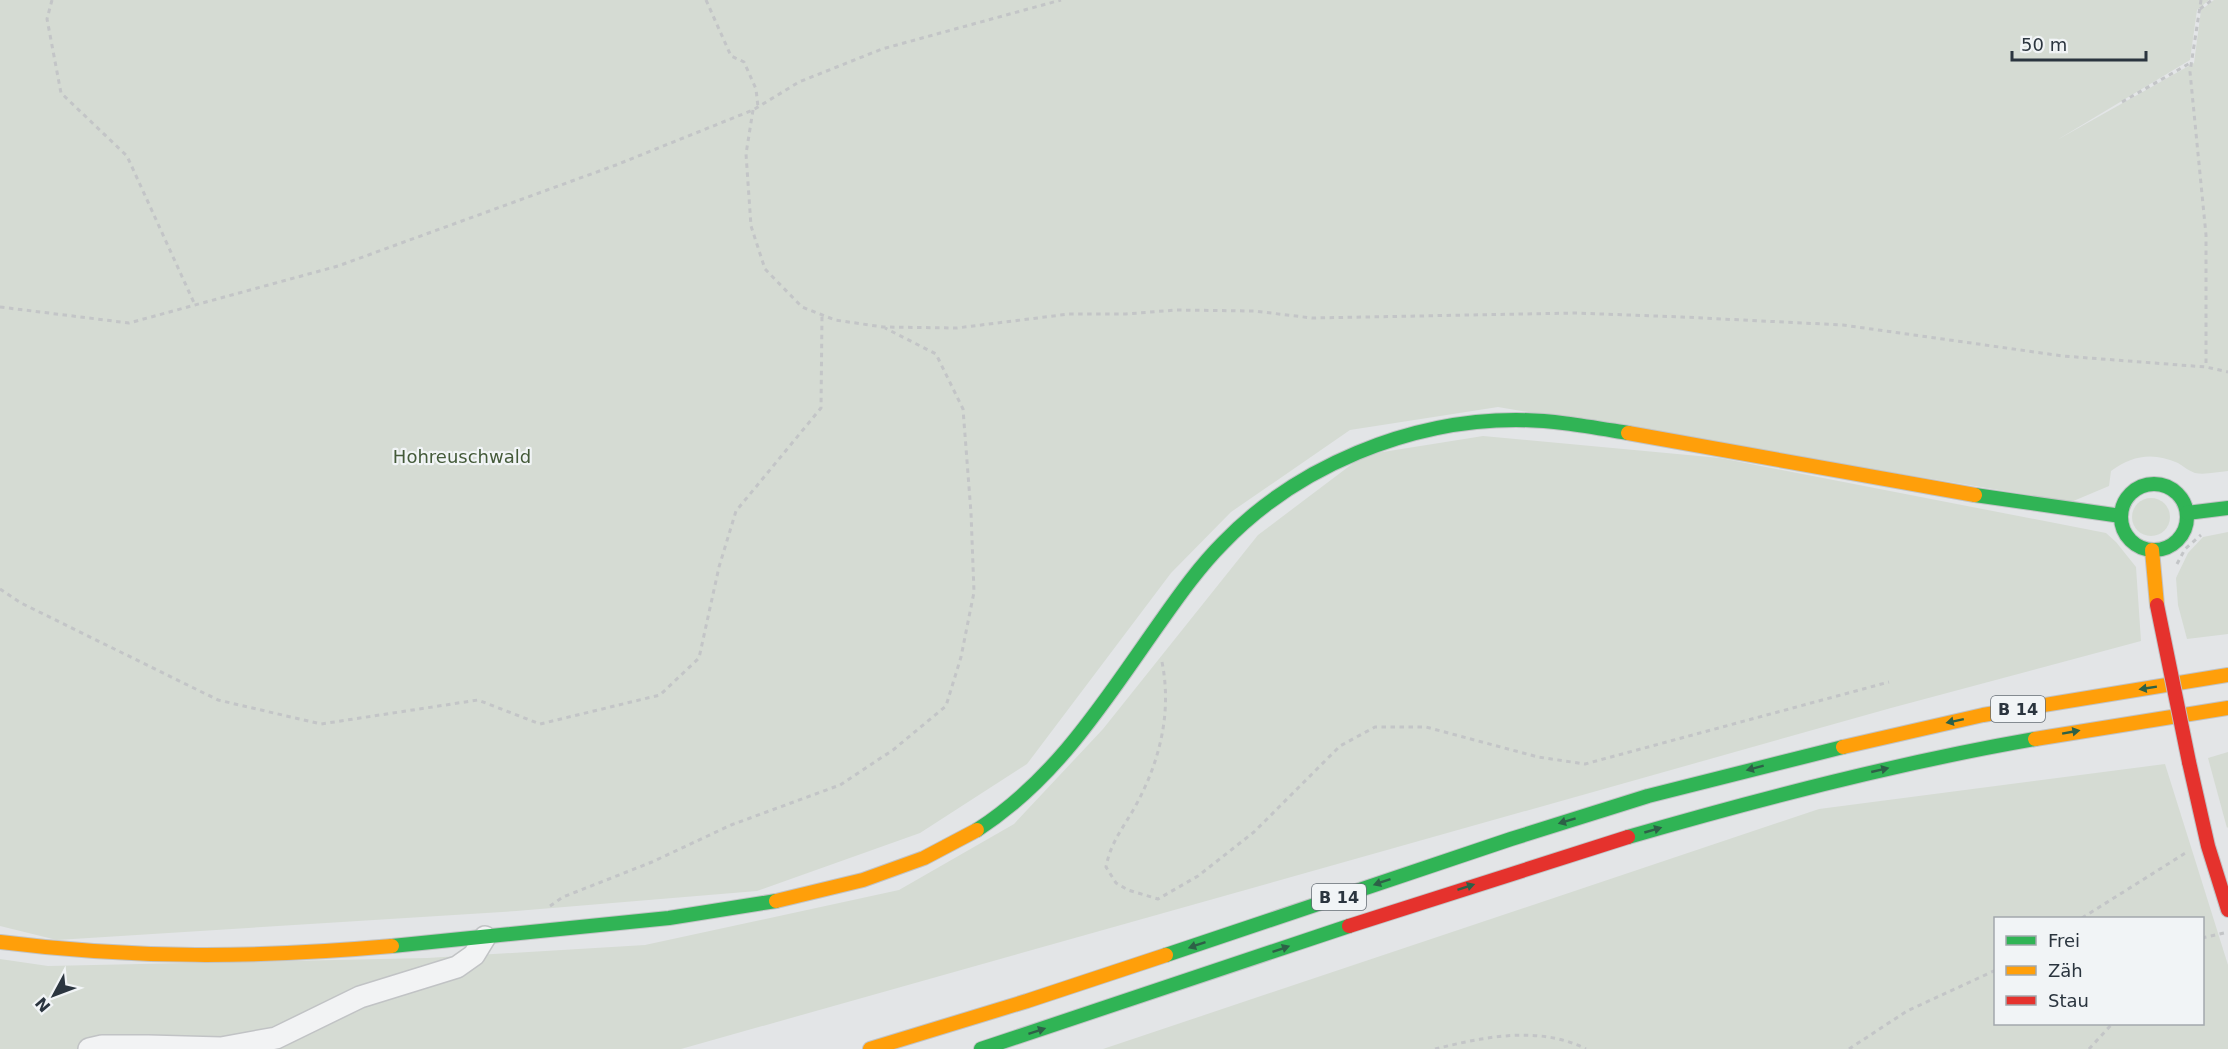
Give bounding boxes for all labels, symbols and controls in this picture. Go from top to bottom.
scale bar [2012,24,2146,62]
text: 50 m [2021,34,2067,55]
park label: Hohreuschwald [393,446,531,467]
one-way arrow [2138,683,2157,692]
road number: B 14 [1991,696,2045,722]
one-way arrow [1946,717,1965,726]
one-way arrow [2061,727,2080,736]
one-way arrow [1746,764,1764,774]
one-way arrow [1870,764,1889,774]
one-way arrow [1558,817,1576,827]
one-way arrow [1644,825,1662,834]
one-way arrow [1373,878,1391,887]
one-way arrow [1457,882,1475,891]
road number: B 14 [1312,884,1366,910]
legend [1994,917,2204,1025]
text: Frei [2048,930,2080,951]
one-way arrow [1188,940,1206,950]
one-way arrow [1272,944,1290,954]
text: Zäh [2048,960,2083,981]
north arrow [24,965,84,1025]
text: Stau [2048,990,2089,1011]
text: N [31,993,55,1016]
one-way arrow [1028,1026,1046,1036]

